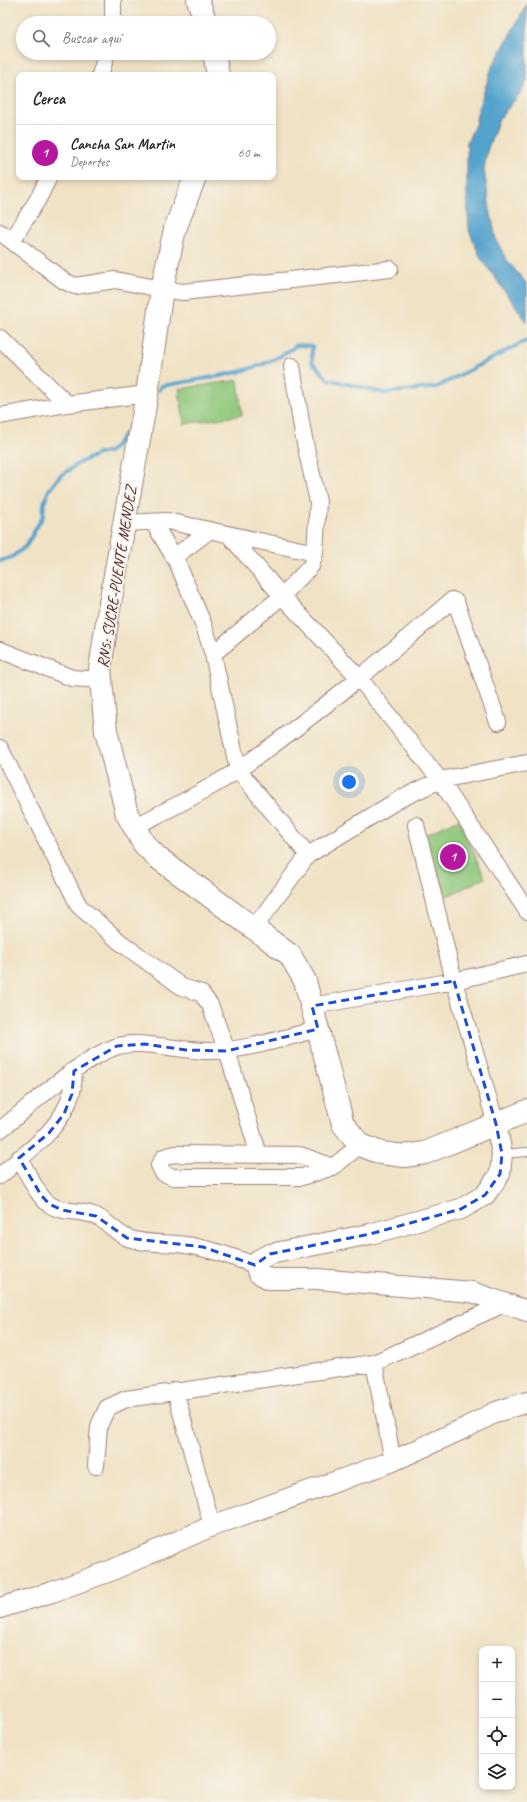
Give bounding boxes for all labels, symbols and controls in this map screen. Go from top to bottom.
search box [16,16,276,60]
icon: search [30,27,52,49]
text: Buscar aquí [62,29,121,48]
text: Cerca [32,88,65,109]
text: Cancha San Martin [70,135,175,154]
text: 1 [42,145,48,161]
text: 60 m [238,145,260,161]
text: Deportes [70,154,109,170]
street label: RN5: SUCRE-PUENTE MENDEZ [93,482,142,669]
your location [339,772,359,792]
pin: 1 [440,842,466,872]
map controls [479,1646,515,1790]
button: + [479,1646,515,1682]
button: − [479,1682,515,1718]
button: locate [479,1718,515,1754]
button: layers [479,1754,515,1790]

